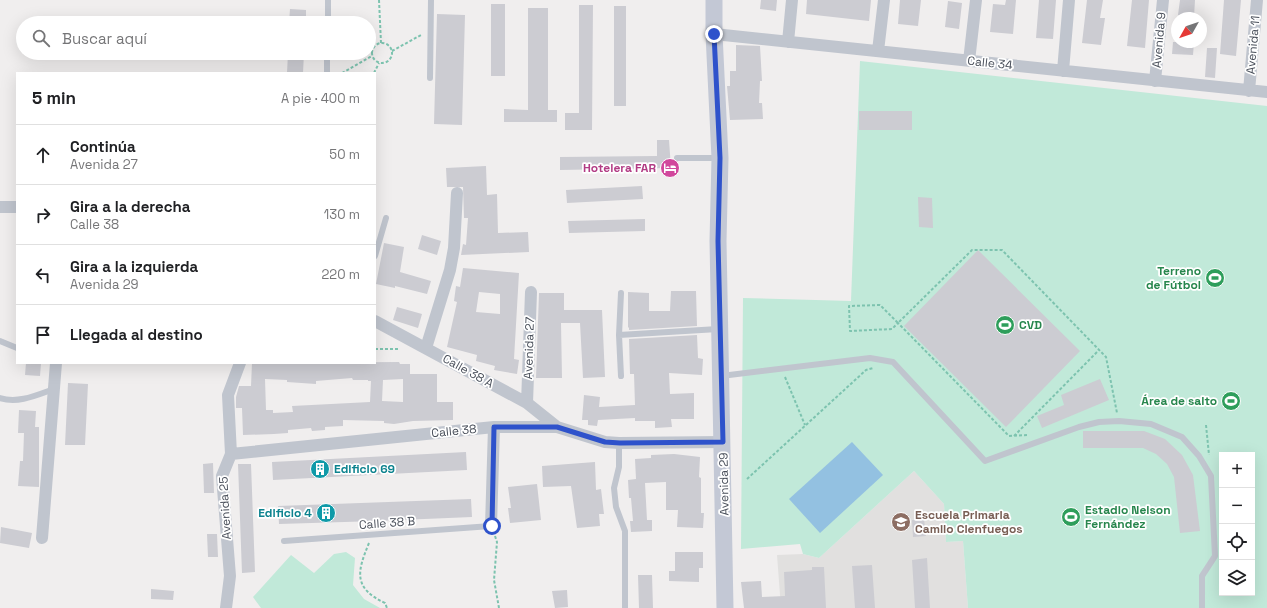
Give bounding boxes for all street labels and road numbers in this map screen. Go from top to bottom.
street label: Avenida 9 [1149,11,1169,69]
street label: Avenida 11 [1242,15,1264,75]
street label: Calle 34 [967,53,1014,73]
street label: Avenida 27 [520,316,538,380]
street label: Calle 38 A [440,350,497,392]
street label: Calle 38 [431,421,477,441]
street label: Avenida 29 [715,452,733,516]
street label: Avenida 25 [215,476,235,540]
street label: Calle 38 B [358,513,416,533]

